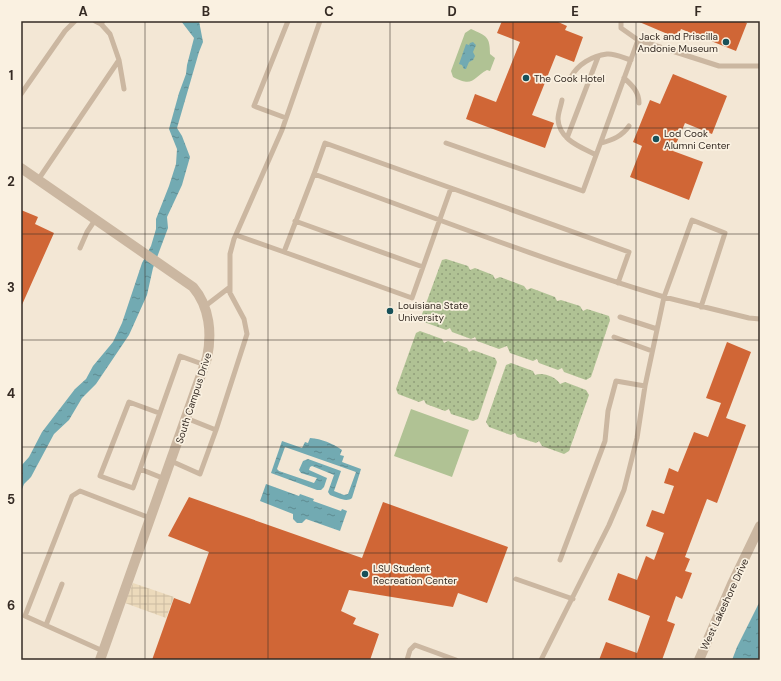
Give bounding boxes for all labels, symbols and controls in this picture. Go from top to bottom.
text: A [78,3,88,20]
text: B [202,3,210,20]
text: C [324,3,334,20]
text: D [447,3,457,20]
text: E [571,3,579,20]
text: F [694,3,702,20]
place label: Jack and Priscilla Andonie Museum [637,30,718,55]
marker: Jack and Priscilla Andonie Museum [721,37,731,47]
text: 1 [9,67,13,84]
place label: The Cook Hotel [534,72,605,85]
marker: The Cook Hotel [521,73,531,83]
place label: Lod Cook Alumni Center [664,127,730,152]
marker: Lod Cook Alumni Center [651,134,661,144]
text: 2 [7,173,15,190]
text: 3 [7,279,15,296]
place label: Louisiana State University [398,299,469,324]
marker: Louisiana State University [385,306,395,316]
street label: South Campus Drive [173,351,214,445]
text: 4 [7,385,15,402]
text: 5 [7,491,15,508]
street label: West Lakeshore Drive [698,556,752,652]
place label: LSU Student Recreation Center [373,562,457,587]
marker: LSU Student Recreation Center [360,569,370,579]
text: 6 [7,597,15,614]

